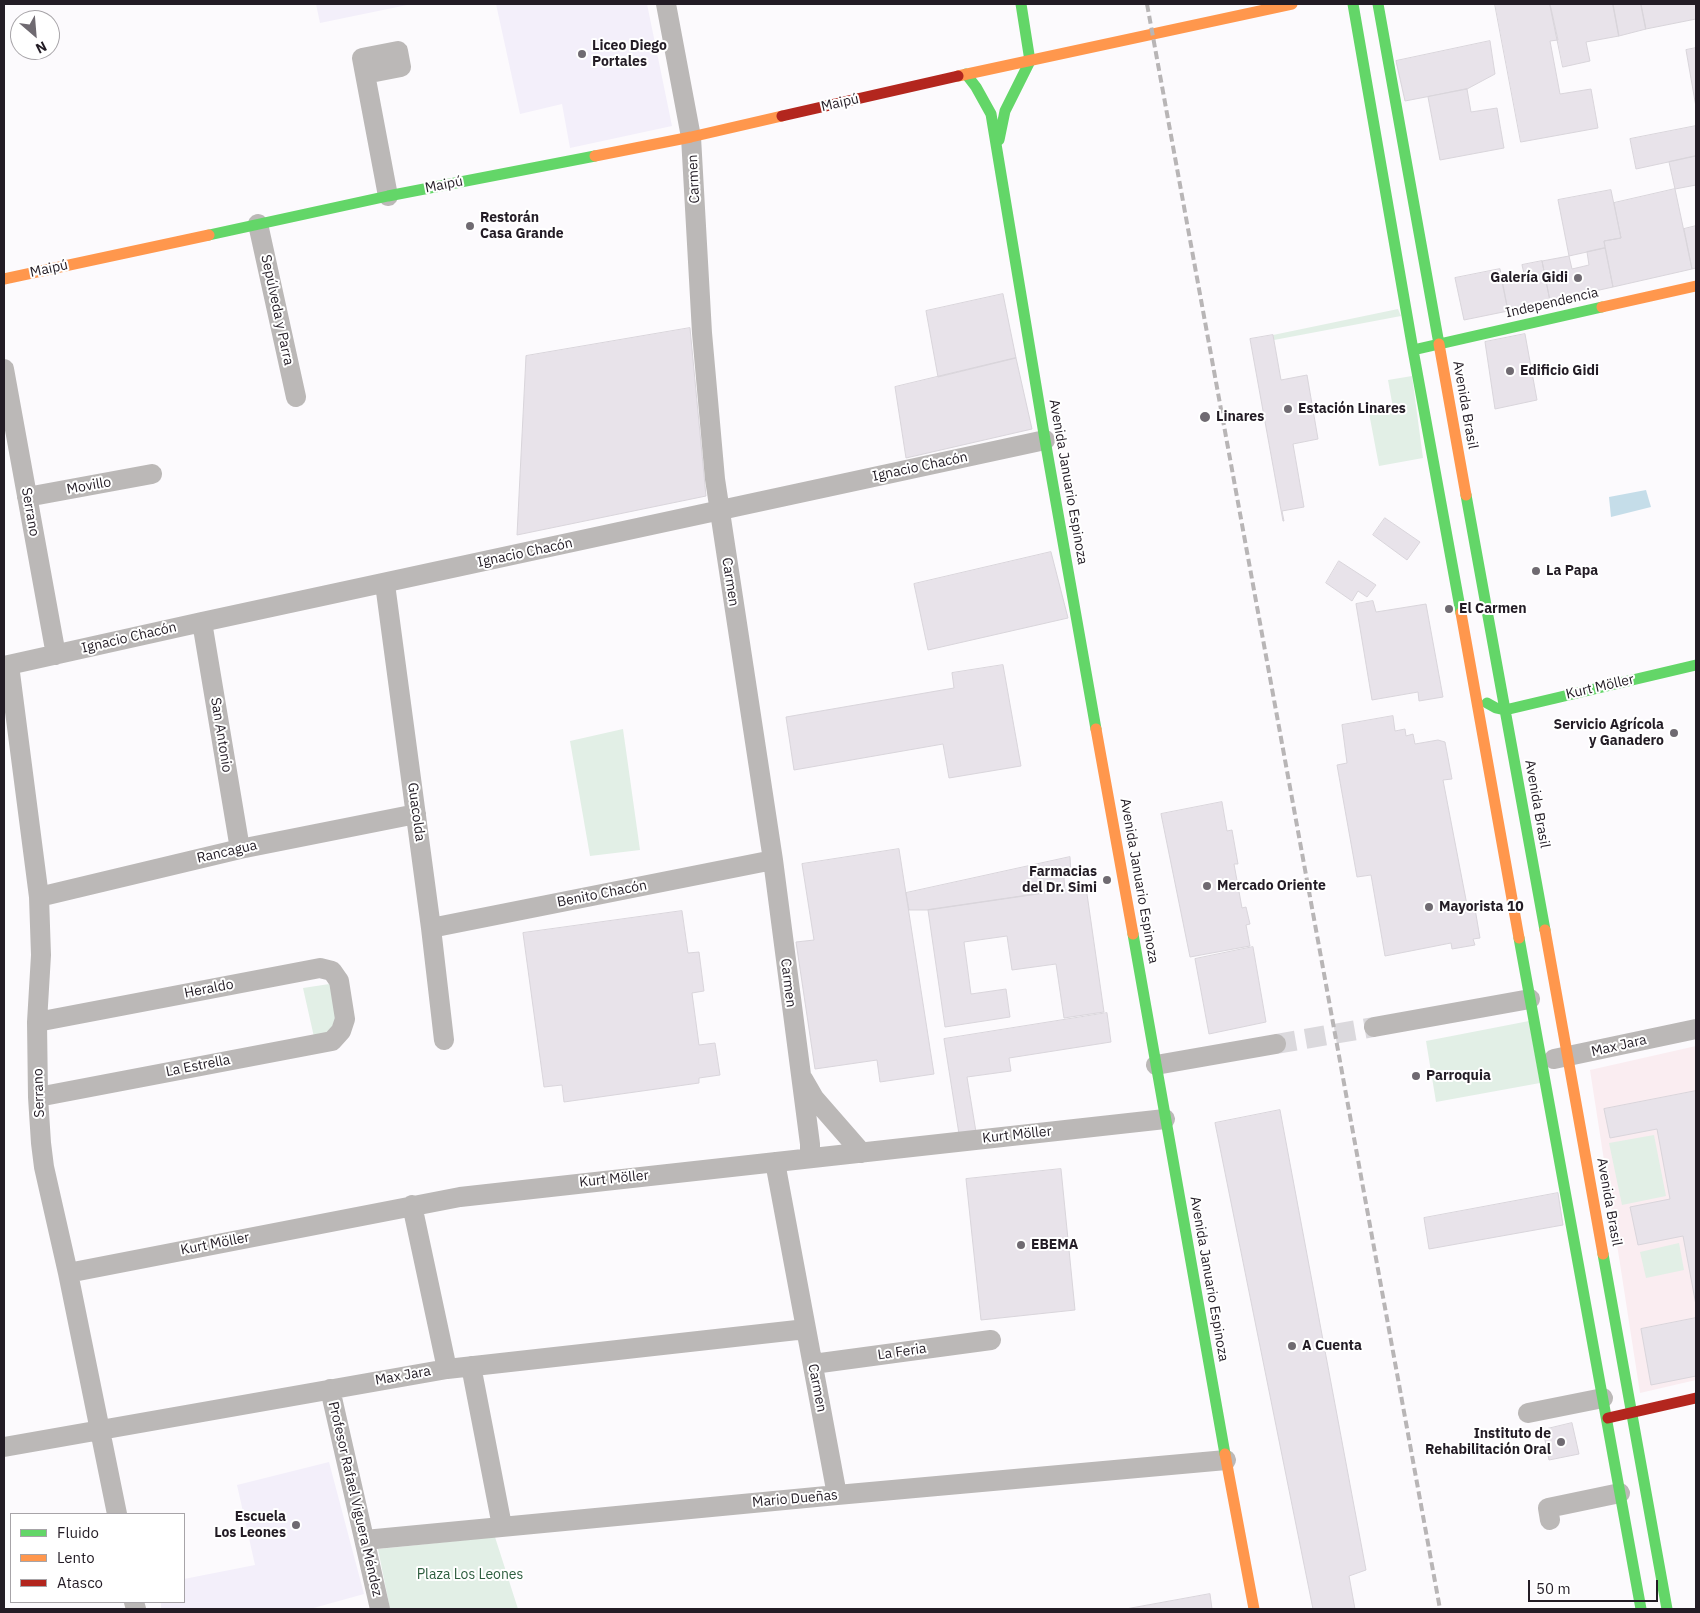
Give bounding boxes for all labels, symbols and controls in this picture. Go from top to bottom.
north arrow [10,10,60,60]
text: N [33,37,50,58]
place label: Liceo Diego Portales [592,38,667,70]
marker: Liceo Diego Portales [576,48,588,60]
street label: Maipú [819,90,861,116]
street label: Carmen [684,154,704,204]
street label: Maipú [424,173,464,197]
place label: Restorán Casa Grande [480,210,564,242]
marker: Restorán Casa Grande [464,220,476,232]
street label: Sepúlveda y Parra [257,253,297,367]
street label: Maipú [28,257,70,281]
place label: Galería Gidi [1490,270,1568,286]
marker: Galería Gidi [1572,272,1584,284]
street label: Independencia [1504,284,1600,322]
street label: Avenida Brasil [1449,360,1481,450]
place label: Edificio Gidi [1520,363,1599,379]
marker: Edificio Gidi [1504,365,1516,377]
street label: Avenida Januario Espinoza [1045,398,1091,566]
place label: Estación Linares [1298,401,1406,417]
marker: Estación Linares [1282,403,1294,415]
place label: Linares [1216,409,1264,425]
marker: Linares [1198,410,1212,424]
street label: Ignacio Chacón [871,449,969,485]
street label: Movillo [65,474,113,498]
street label: Serrano [17,486,43,538]
street label: Ignacio Chacón [476,535,574,571]
street label: Carmen [718,556,742,608]
place label: La Papa [1546,563,1598,579]
marker: La Papa [1530,565,1542,577]
place label: El Carmen [1459,601,1527,617]
marker: El Carmen [1443,603,1455,615]
street label: Ignacio Chacón [80,619,178,657]
street label: Kurt Möller [1564,671,1636,703]
street label: San Antonio [207,696,235,774]
place label: Servicio Agrícola y Ganadero [1553,717,1664,750]
marker: Servicio Agrícola y Ganadero [1668,727,1680,739]
street label: Avenida Brasil [1521,759,1553,849]
street label: Guacolda [404,781,428,843]
street label: Avenida Januario Espinoza [1116,797,1162,965]
street label: Rancagua [195,837,259,867]
place label: Farmacias del Dr. Simi [1022,864,1097,896]
marker: Farmacias del Dr. Simi [1101,874,1113,886]
street label: Benito Chacón [556,877,648,911]
place label: Mercado Oriente [1217,878,1326,894]
marker: Mercado Oriente [1201,880,1213,892]
place label: Mayorista 10 [1439,899,1524,915]
marker: Mayorista 10 [1423,901,1435,913]
street label: Carmen [777,958,799,1008]
street label: Heraldo [183,976,235,1002]
street label: Max Jara [1590,1031,1648,1061]
street label: La Estrella [164,1052,232,1080]
street label: Serrano [30,1068,48,1118]
place label: Parroquia [1426,1068,1491,1084]
marker: Parroquia [1410,1070,1422,1082]
street label: Kurt Möller [981,1123,1053,1147]
street label: Avenida Brasil [1593,1157,1625,1247]
street label: Kurt Möller [578,1167,650,1191]
street label: Avenida Januario Espinoza [1186,1195,1232,1363]
street label: Kurt Möller [179,1229,251,1259]
place label: EBEMA [1031,1237,1078,1253]
marker: EBEMA [1015,1239,1027,1251]
place label: A Cuenta [1302,1338,1362,1354]
street label: La Feria [877,1340,927,1364]
marker: A Cuenta [1286,1340,1298,1352]
street label: Carmen [804,1362,830,1414]
street label: Max Jara [374,1363,432,1389]
street label: Profesor Rafael Viguera Méndez [324,1400,386,1598]
place label: Instituto de Rehabilitación Oral [1425,1426,1551,1458]
marker: Instituto de Rehabilitación Oral [1555,1436,1567,1448]
street label: Mario Dueñas [751,1487,839,1511]
place label: Escuela Los Leones [214,1509,286,1541]
legend [10,1513,185,1603]
marker: Escuela Los Leones [290,1519,302,1531]
text: Fluido [57,1523,99,1542]
text: Lento [57,1548,95,1567]
park label: Plaza Los Leones [417,1567,523,1583]
scale bar [1530,1570,1660,1602]
text: Atasco [57,1573,103,1592]
text: 50 m [1536,1579,1571,1598]

